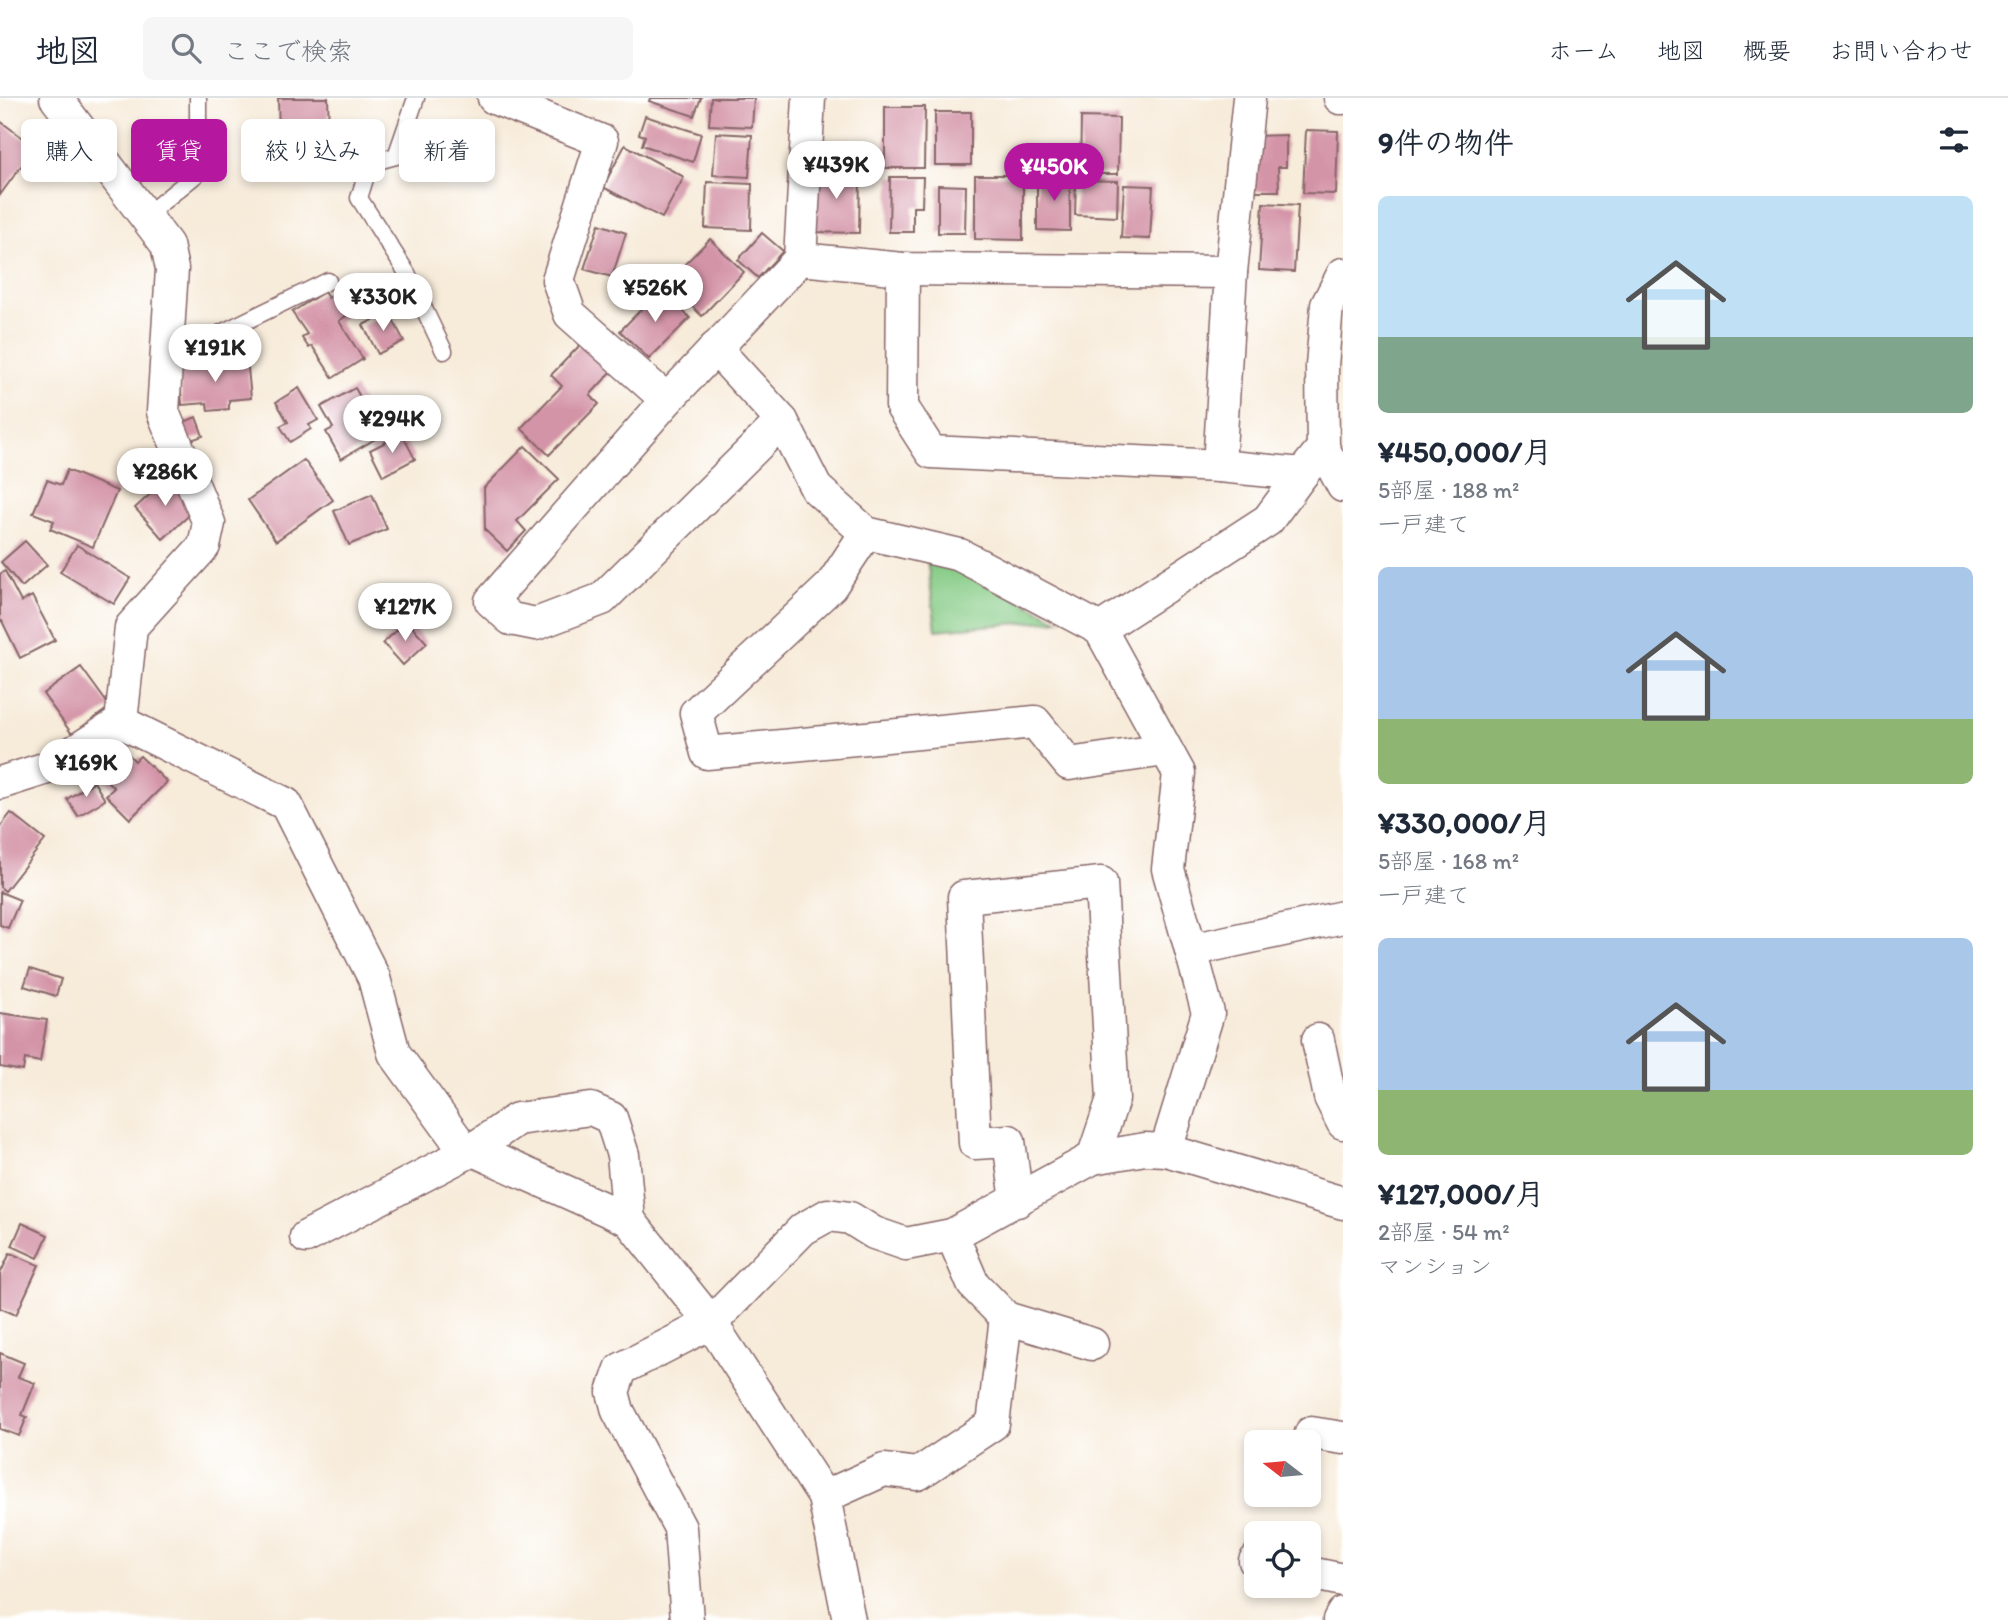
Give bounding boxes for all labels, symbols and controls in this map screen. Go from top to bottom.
search box [143,17,633,80]
icon: search [167,29,205,67]
text: 地図 [35,31,101,70]
text: ここで検索 [223,35,353,67]
text: ホーム [1548,36,1619,65]
text: 地図 [1657,36,1705,65]
text: 概要 [1743,36,1791,65]
text: お問い合わせ [1829,36,1973,65]
chip: 購入 [21,119,117,182]
chip: 賃貸 [131,119,227,182]
chip: 絞り込み [241,119,385,182]
chip: 新着 [399,119,495,182]
icon: filters [1935,121,1973,159]
text: 9件の物件 [1378,124,1514,161]
pin: ¥439K [787,141,885,201]
pin: ¥450K [1005,144,1103,203]
text: ¥439K [803,150,869,178]
text: ¥450K [1020,152,1088,180]
icon: home [1613,242,1739,368]
pin: ¥526K [606,264,704,324]
text: ¥526K [623,273,687,301]
pin: ¥330K [334,274,432,333]
text: ¥330K [350,282,416,310]
pin: ¥191K [166,324,264,384]
text: ¥191K [185,333,245,361]
pin: ¥294K [343,396,441,455]
text: ¥294K [359,404,425,432]
text: ¥450,000/月 [1378,433,1552,470]
pin: ¥286K [116,448,214,508]
text: ¥286K [133,457,197,485]
text: 5部屋 · 188 m² [1378,476,1520,504]
text: 一戸建て [1378,510,1470,538]
pin: ¥127K [356,584,454,643]
text: ¥127K [374,592,436,620]
icon: home [1613,613,1739,739]
pin: ¥169K [37,740,135,799]
text: ¥169K [55,748,117,776]
text: ¥330,000/月 [1378,804,1551,841]
text: 5部屋 · 168 m² [1378,847,1519,875]
text: 一戸建て [1378,881,1470,909]
icon: home [1613,984,1739,1110]
text: ¥127,000/月 [1378,1175,1545,1212]
text: 2部屋 · 54 m² [1378,1218,1510,1246]
text: マンション [1378,1252,1492,1280]
north arrow [1244,1430,1321,1507]
map controls [1244,1430,1321,1598]
button: locate [1244,1521,1321,1598]

